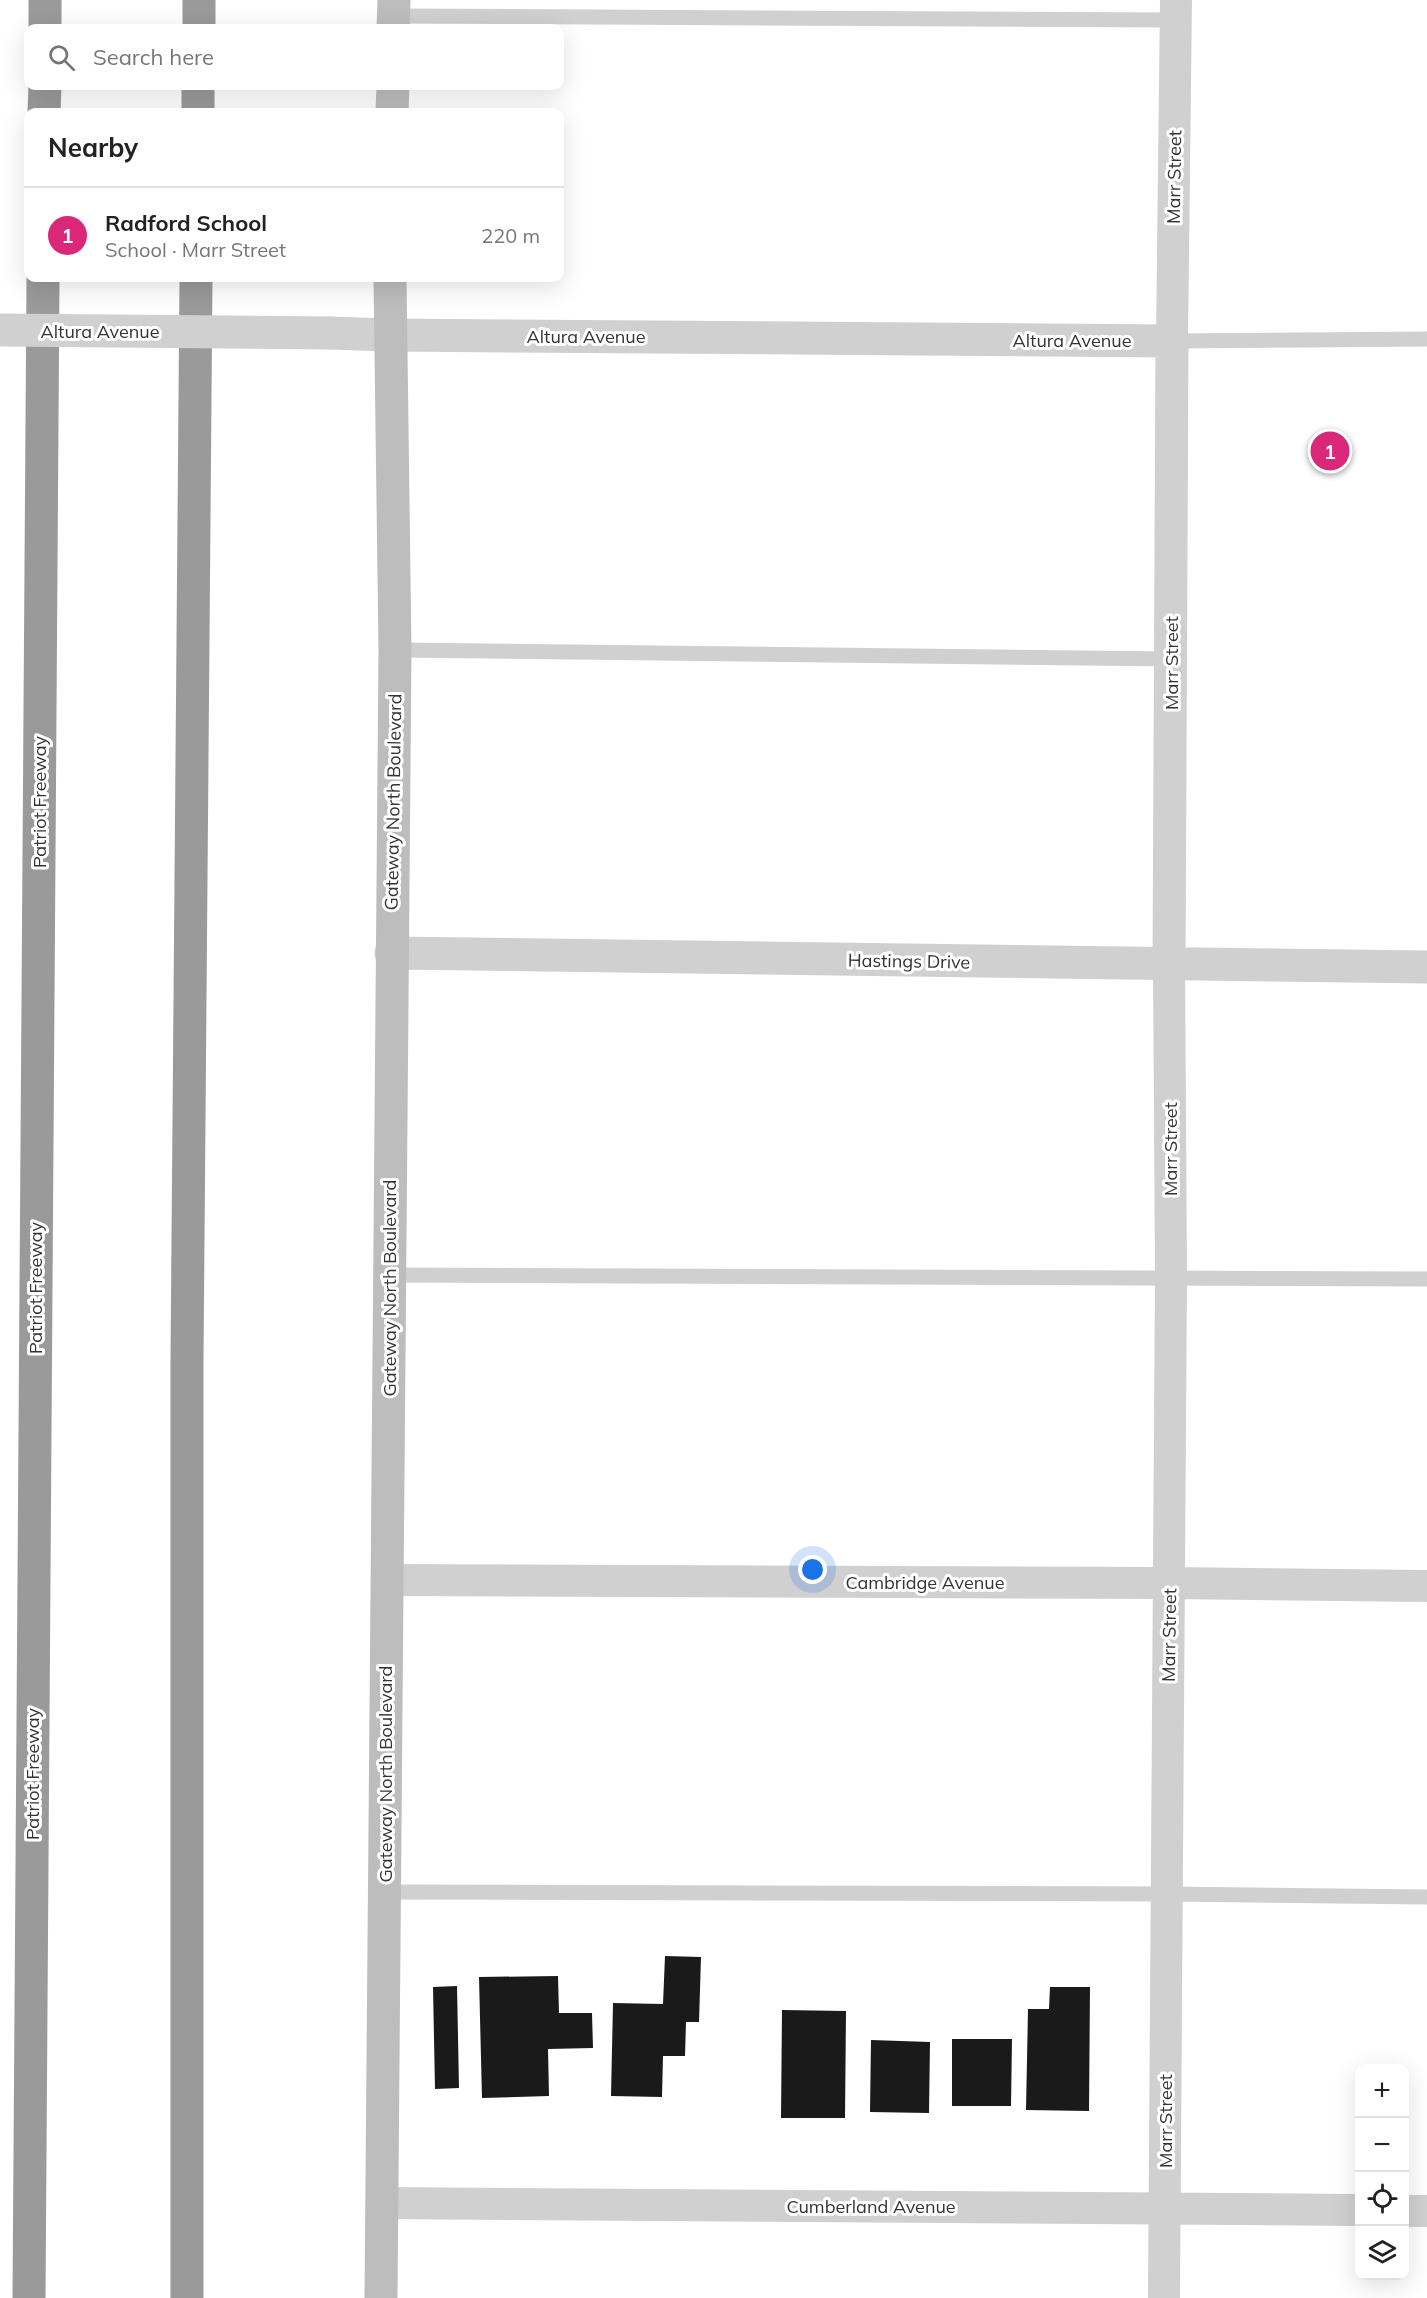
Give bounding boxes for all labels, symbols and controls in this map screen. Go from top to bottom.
search box [24,24,564,90]
icon: search [45,41,78,74]
text: Search here [93,43,214,71]
street label: Marr Street [1162,130,1186,224]
text: Nearby [48,131,138,164]
text: Radford School [105,209,267,237]
text: 1 [62,223,74,248]
text: 220 m [481,223,540,248]
text: School · Marr Street [105,237,286,262]
street label: Altura Avenue [41,320,159,343]
street label: Altura Avenue [527,325,645,348]
street label: Altura Avenue [1013,329,1131,352]
pin: 1 [1310,428,1350,474]
street label: Marr Street [1160,616,1183,710]
street label: Gateway North Boulevard [380,693,406,911]
street label: Patriot Freeway [28,736,51,868]
street label: Hastings Drive [848,948,970,974]
street label: Marr Street [1159,1102,1182,1196]
street label: Gateway North Boulevard [378,1180,401,1396]
street label: Patriot Freeway [24,1222,47,1354]
your location [798,1555,827,1584]
street label: Cambridge Avenue [845,1571,1005,1594]
street label: Marr Street [1157,1588,1181,1682]
street label: Gateway North Boulevard [374,1666,397,1882]
street label: Patriot Freeway [21,1708,44,1840]
map controls [1355,2064,1409,2280]
button: + [1355,2064,1409,2118]
street label: Marr Street [1154,2074,1177,2168]
button: − [1355,2118,1409,2172]
button: locate [1355,2172,1409,2226]
street label: Cumberland Avenue [786,2195,956,2218]
button: layers [1355,2226,1409,2280]

